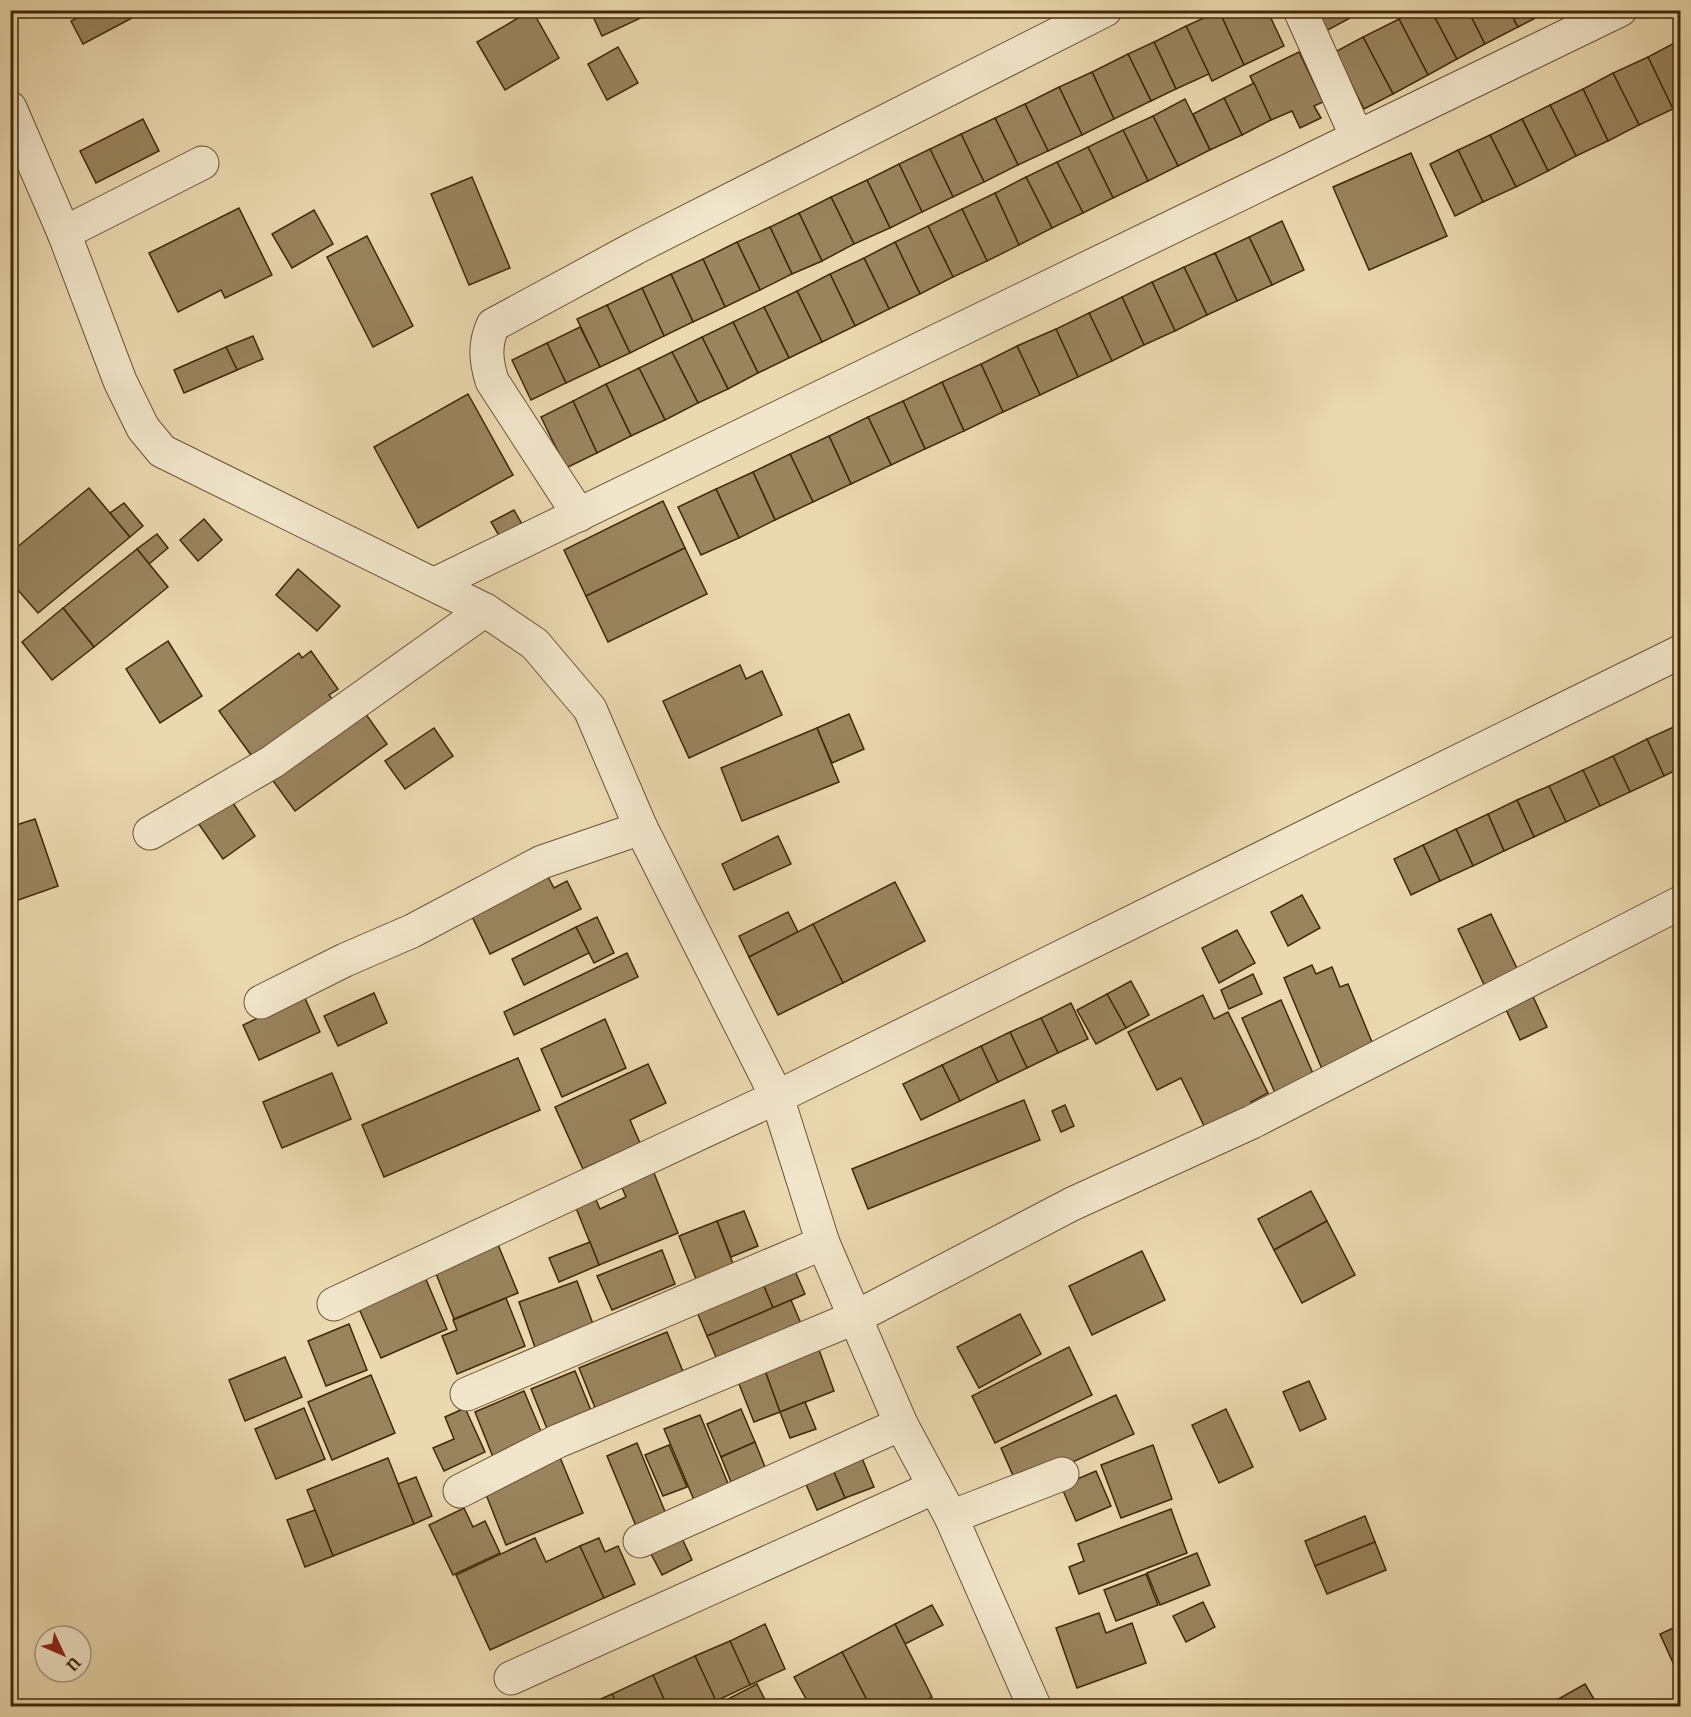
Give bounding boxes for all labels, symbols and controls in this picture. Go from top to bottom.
north arrow [33,1624,93,1684]
text: U [62,1652,85,1676]

